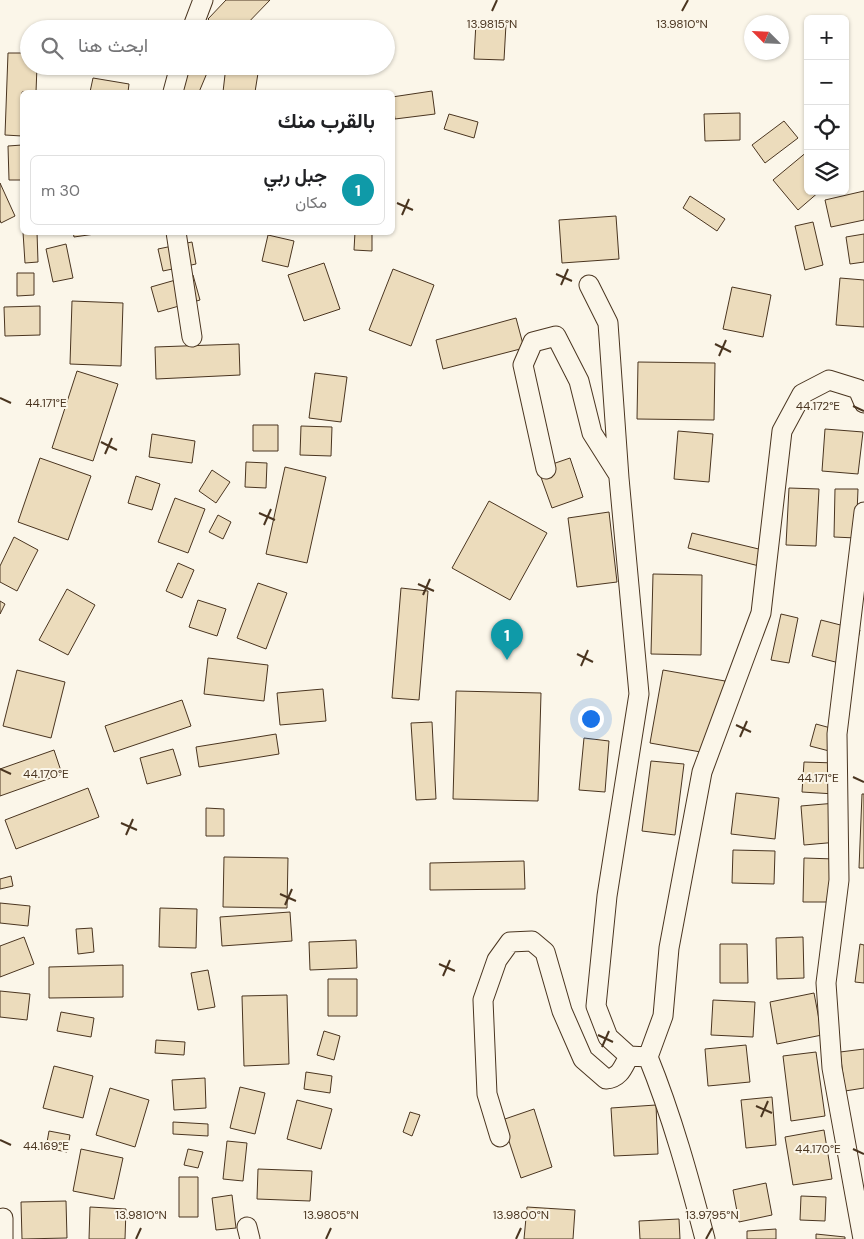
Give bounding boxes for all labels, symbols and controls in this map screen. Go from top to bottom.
north arrow [744,15,789,60]
map controls [804,15,849,195]
button: + [804,15,849,60]
text: 13.9815°N [467,16,517,32]
text: 13.9810°N [656,16,708,32]
search box [20,20,395,75]
text: ابحث هنا [78,33,148,58]
icon: search [38,34,66,62]
button: − [804,60,849,105]
button: locate [804,105,849,150]
text: بالقرب منك [278,107,375,135]
button: layers [804,150,849,195]
text: جبل ربي [264,163,327,188]
text: 30 m [41,180,80,201]
text: 1 [355,180,361,201]
text: مكان [295,192,327,213]
text: 44.171°E [25,395,67,411]
text: 44.172°E [796,398,840,414]
pin: 1 [491,619,523,660]
your location [578,706,604,732]
text: 44.170°E [23,766,69,782]
text: 44.171°E [797,770,839,786]
text: 44.169°E [23,1138,69,1154]
text: 44.170°E [795,1141,841,1157]
text: 13.9810°N [115,1207,167,1223]
text: 13.9805°N [303,1207,359,1223]
text: 13.9800°N [493,1207,549,1223]
text: 13.9795°N [685,1207,739,1223]

